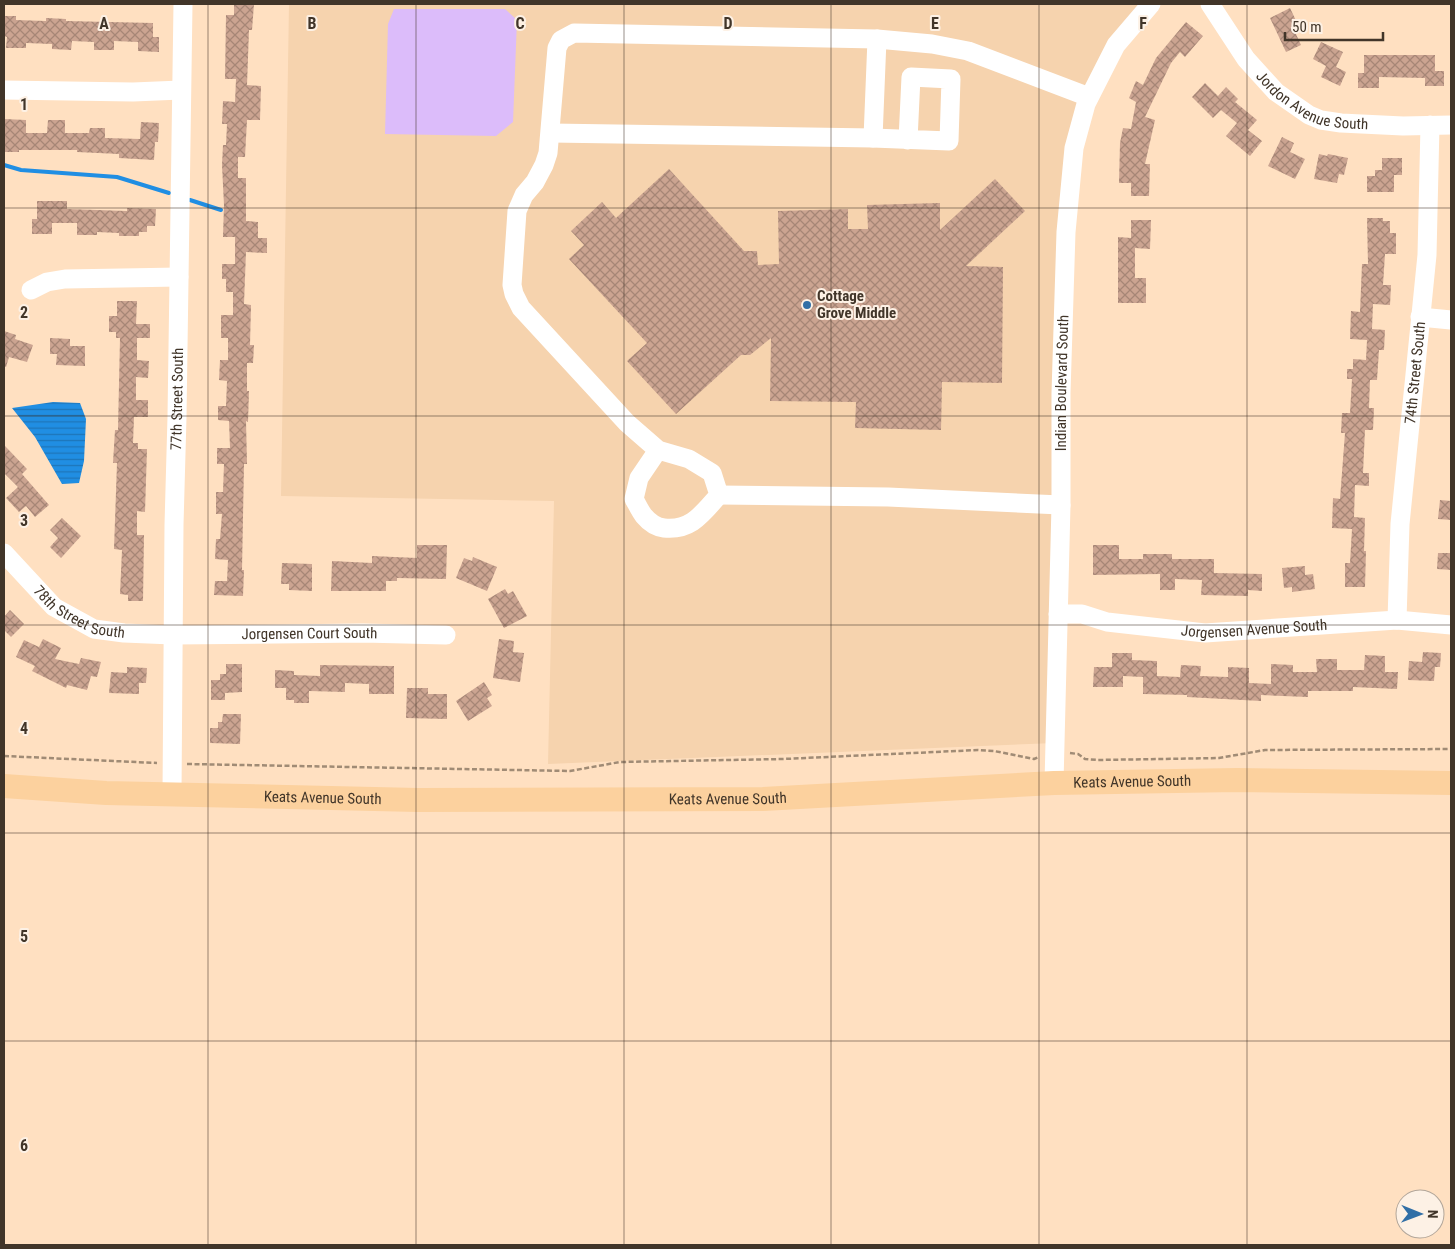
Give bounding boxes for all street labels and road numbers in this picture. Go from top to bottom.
street label: Jordon Avenue South [1252,67,1369,133]
street label: Indian Boulevard South [1052,315,1072,451]
street label: 74th Street South [1401,321,1429,425]
street label: 77th Street South [167,347,187,451]
street label: 78th Street South [30,582,126,642]
street label: Jorgensen Avenue South [1180,616,1328,642]
street label: Jorgensen Court South [241,624,378,643]
street label: Keats Avenue South [1073,772,1191,792]
street label: Keats Avenue South [264,788,382,808]
street label: Keats Avenue South [669,789,787,808]

